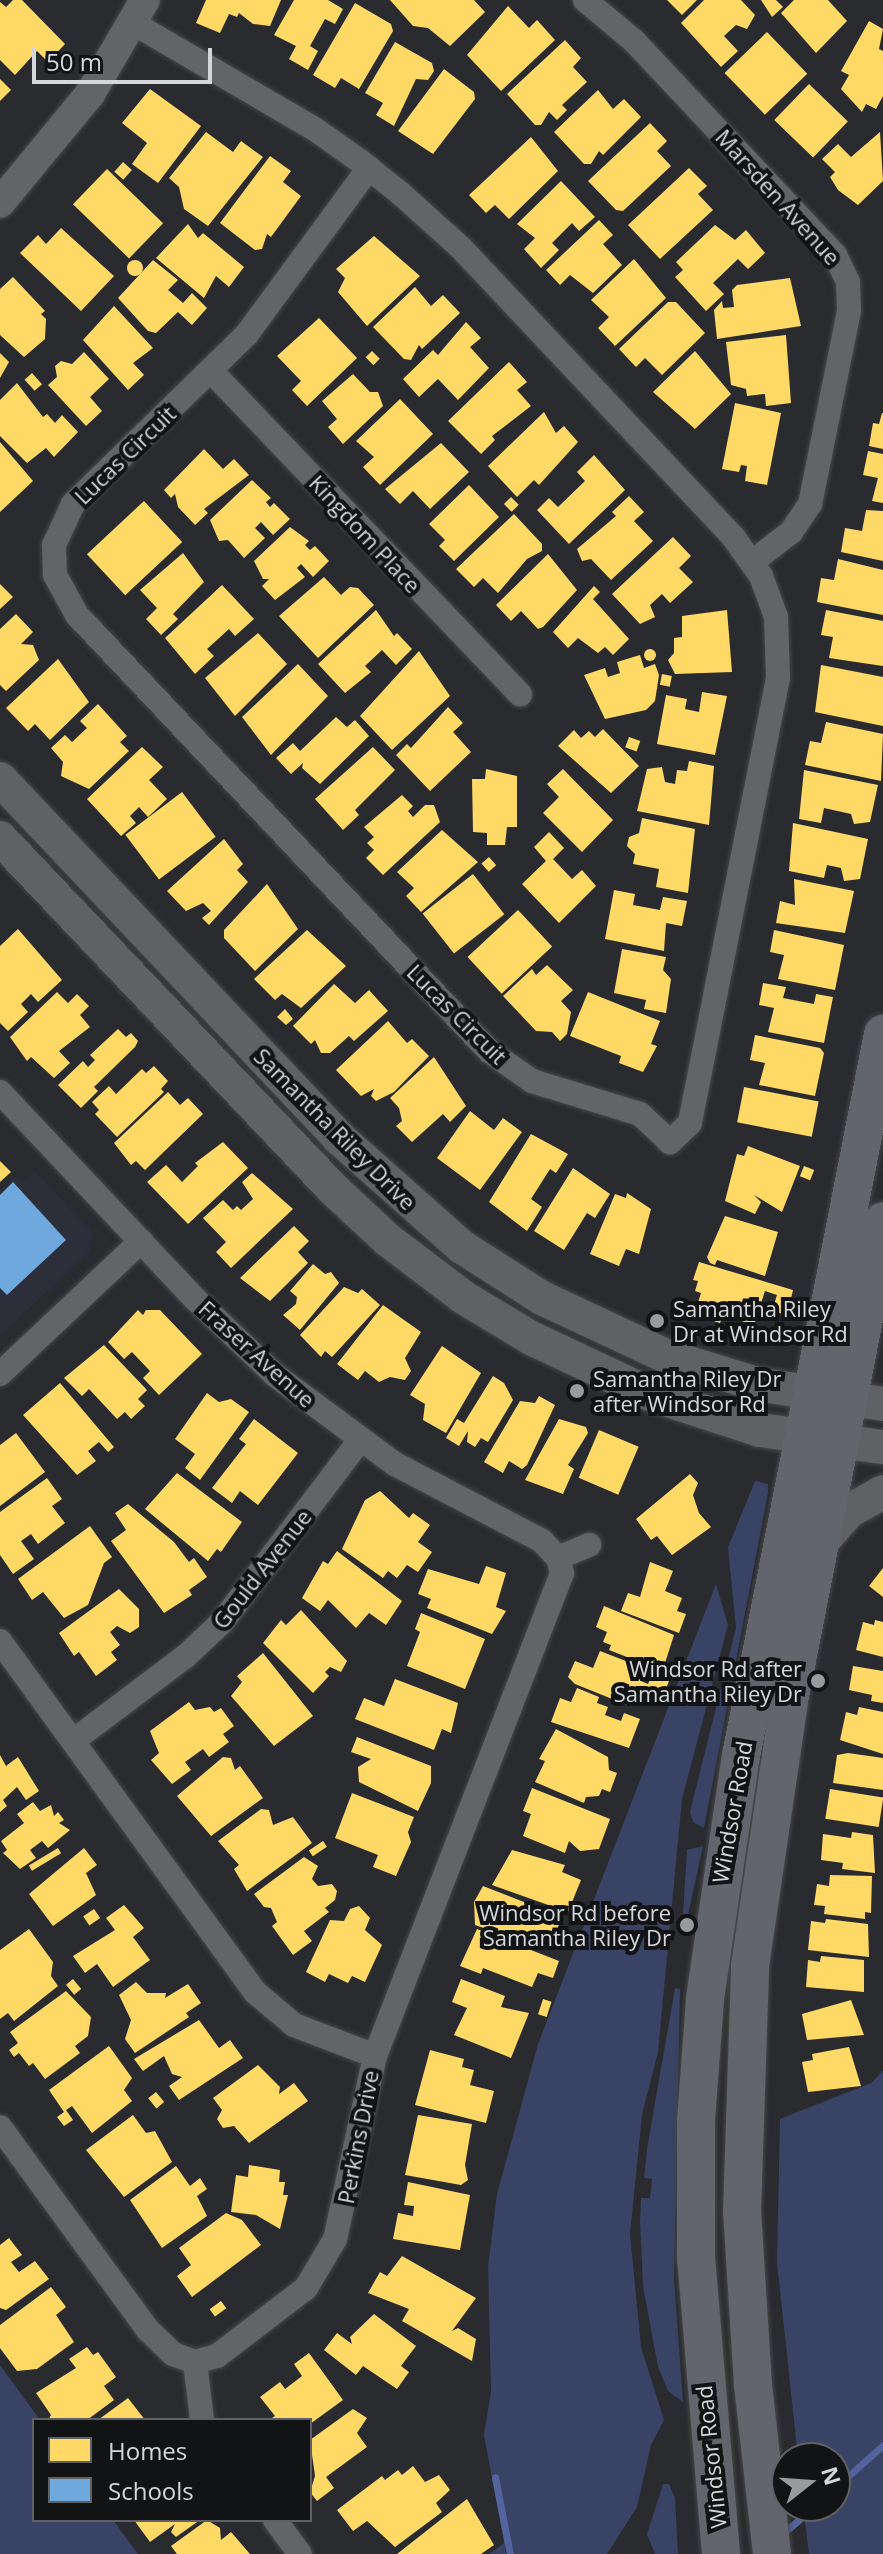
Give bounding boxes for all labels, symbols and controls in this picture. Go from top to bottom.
scale bar [36,32,216,82]
text: 50 m [46,45,102,78]
street label: Marsden Avenue [710,124,846,270]
street label: Lucas Circuit [69,400,181,510]
street label: Kingdom Place [304,470,426,598]
street label: Lucas Circuit [402,959,512,1069]
street label: Samantha Riley Drive [249,1043,421,1215]
street label: Fraser Avenue [194,1295,320,1413]
place label: Samantha Riley Dr at Windsor Rd [673,1295,848,1346]
marker: Samantha Riley Dr at Windsor Rd [648,1312,666,1330]
place label: Samantha Riley Dr after Windsor Rd [593,1365,781,1416]
marker: Samantha Riley Dr after Windsor Rd [568,1382,586,1400]
street label: Gould Avenue [207,1504,317,1634]
place label: Windsor Rd after Samantha Riley Dr [614,1655,802,1706]
marker: Windsor Rd after Samantha Riley Dr [809,1672,827,1690]
street label: Windsor Road [707,1739,757,1885]
place label: Windsor Rd before Samantha Riley Dr [479,1899,671,1950]
marker: Windsor Rd before Samantha Riley Dr [678,1916,696,1934]
street label: Perkins Drive [332,2068,384,2206]
street label: Windsor Road [690,2384,732,2530]
legend [32,2418,312,2522]
text: Homes [108,2434,187,2467]
north arrow [771,2442,851,2522]
text: N [815,2463,849,2489]
text: Schools [108,2474,194,2507]

